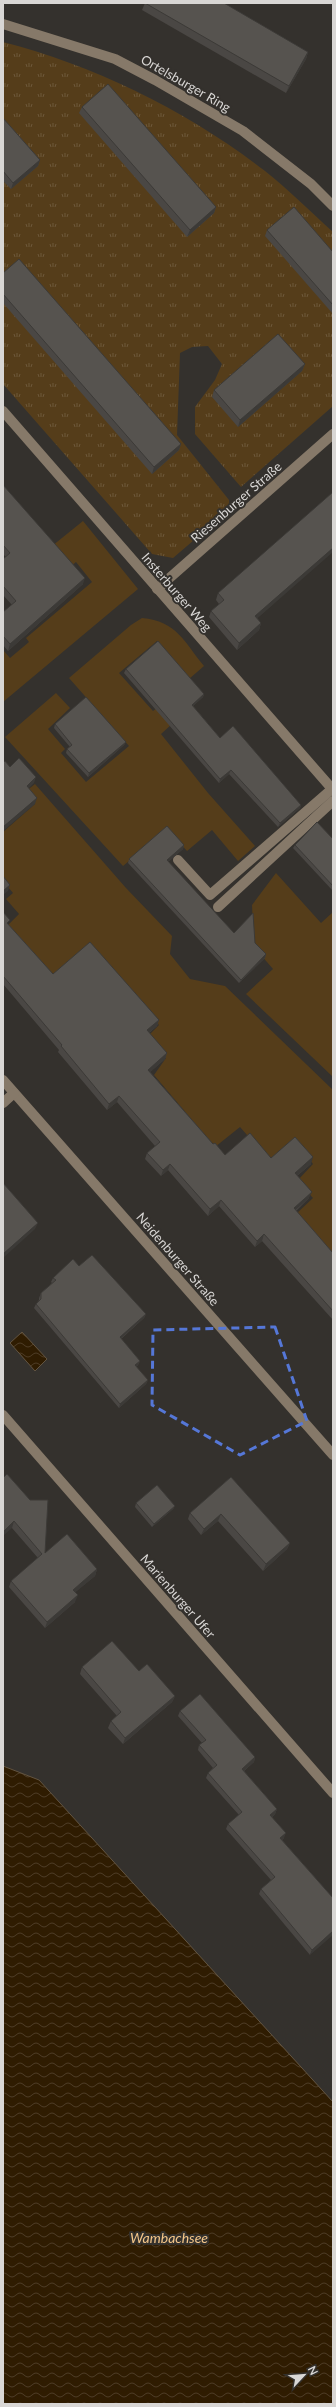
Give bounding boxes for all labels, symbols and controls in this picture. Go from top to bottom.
street label: Ortelsburger Ring [138,51,234,115]
street label: Riesenburger Straße [187,458,285,546]
street label: Insterburger Weg [138,549,216,635]
street label: Neidenburger Straße [133,1209,223,1309]
street label: Marienburger Ufer [137,1551,219,1641]
water label: Wambachsee [130,2229,208,2246]
north arrow [284,2355,324,2395]
text: N [306,2364,321,2377]

